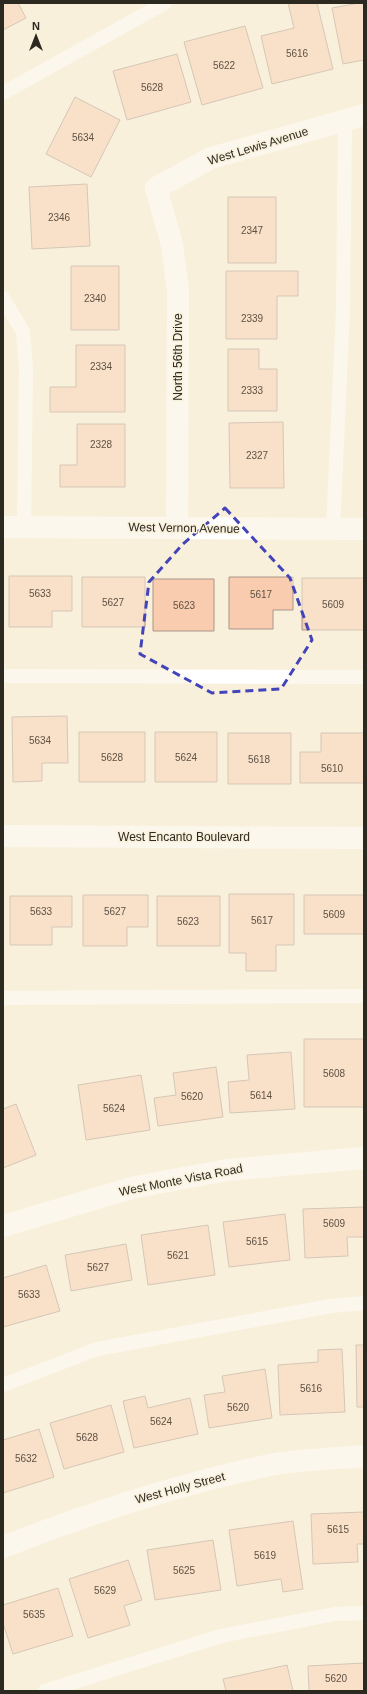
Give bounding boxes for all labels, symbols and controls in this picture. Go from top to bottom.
north arrow [16,16,56,56]
text: N [32,20,40,32]
house number: 5616 [286,48,309,59]
house number: 5622 [213,60,236,71]
house number: 5628 [141,82,164,93]
street label: West Lewis Avenue [206,124,310,168]
house number: 5634 [72,132,95,143]
house number: 2346 [48,212,71,223]
house number: 2347 [241,225,264,236]
house number: 2340 [84,293,107,304]
street label: North 56th Drive [171,313,185,401]
house number: 2339 [241,313,264,324]
house number: 2334 [90,361,113,372]
house number: 2333 [241,385,264,396]
house number: 2328 [90,439,113,450]
house number: 2327 [246,450,269,461]
street label: West Vernon Avenue [128,520,240,536]
house number: 5633 [29,588,52,599]
house number: 5617 [250,589,273,600]
house number: 5627 [102,597,125,608]
house number: 5609 [322,599,345,610]
house number: 5623 [173,600,196,611]
house number: 5634 [29,735,52,746]
house number: 5628 [101,752,124,763]
house number: 5624 [175,752,198,763]
house number: 5618 [248,754,271,765]
house number: 5610 [321,763,344,774]
street label: West Encanto Boulevard [118,830,250,844]
house number: 5633 [30,906,53,917]
house number: 5627 [104,906,127,917]
house number: 5609 [323,909,346,920]
house number: 5617 [251,915,274,926]
house number: 5623 [177,916,200,927]
house number: 5608 [323,1068,346,1079]
house number: 5614 [250,1090,273,1101]
house number: 5620 [181,1091,204,1102]
house number: 5624 [103,1103,126,1114]
street label: West Monte Vista Road [118,1161,244,1199]
house number: 5609 [323,1218,346,1229]
house number: 5615 [246,1236,269,1247]
house number: 5621 [167,1250,190,1261]
house number: 5627 [87,1262,110,1273]
house number: 5633 [18,1289,41,1300]
house number: 5616 [300,1383,323,1394]
house number: 5620 [227,1402,250,1413]
house number: 5624 [150,1416,173,1427]
house number: 5628 [76,1432,99,1443]
house number: 5632 [15,1453,38,1464]
street label: West Holly Street [134,1469,227,1507]
house number: 5615 [327,1524,350,1535]
house number: 5619 [254,1550,277,1561]
house number: 5625 [173,1565,196,1576]
house number: 5629 [94,1585,117,1596]
house number: 5635 [23,1609,46,1620]
house number: 5620 [325,1673,348,1684]

